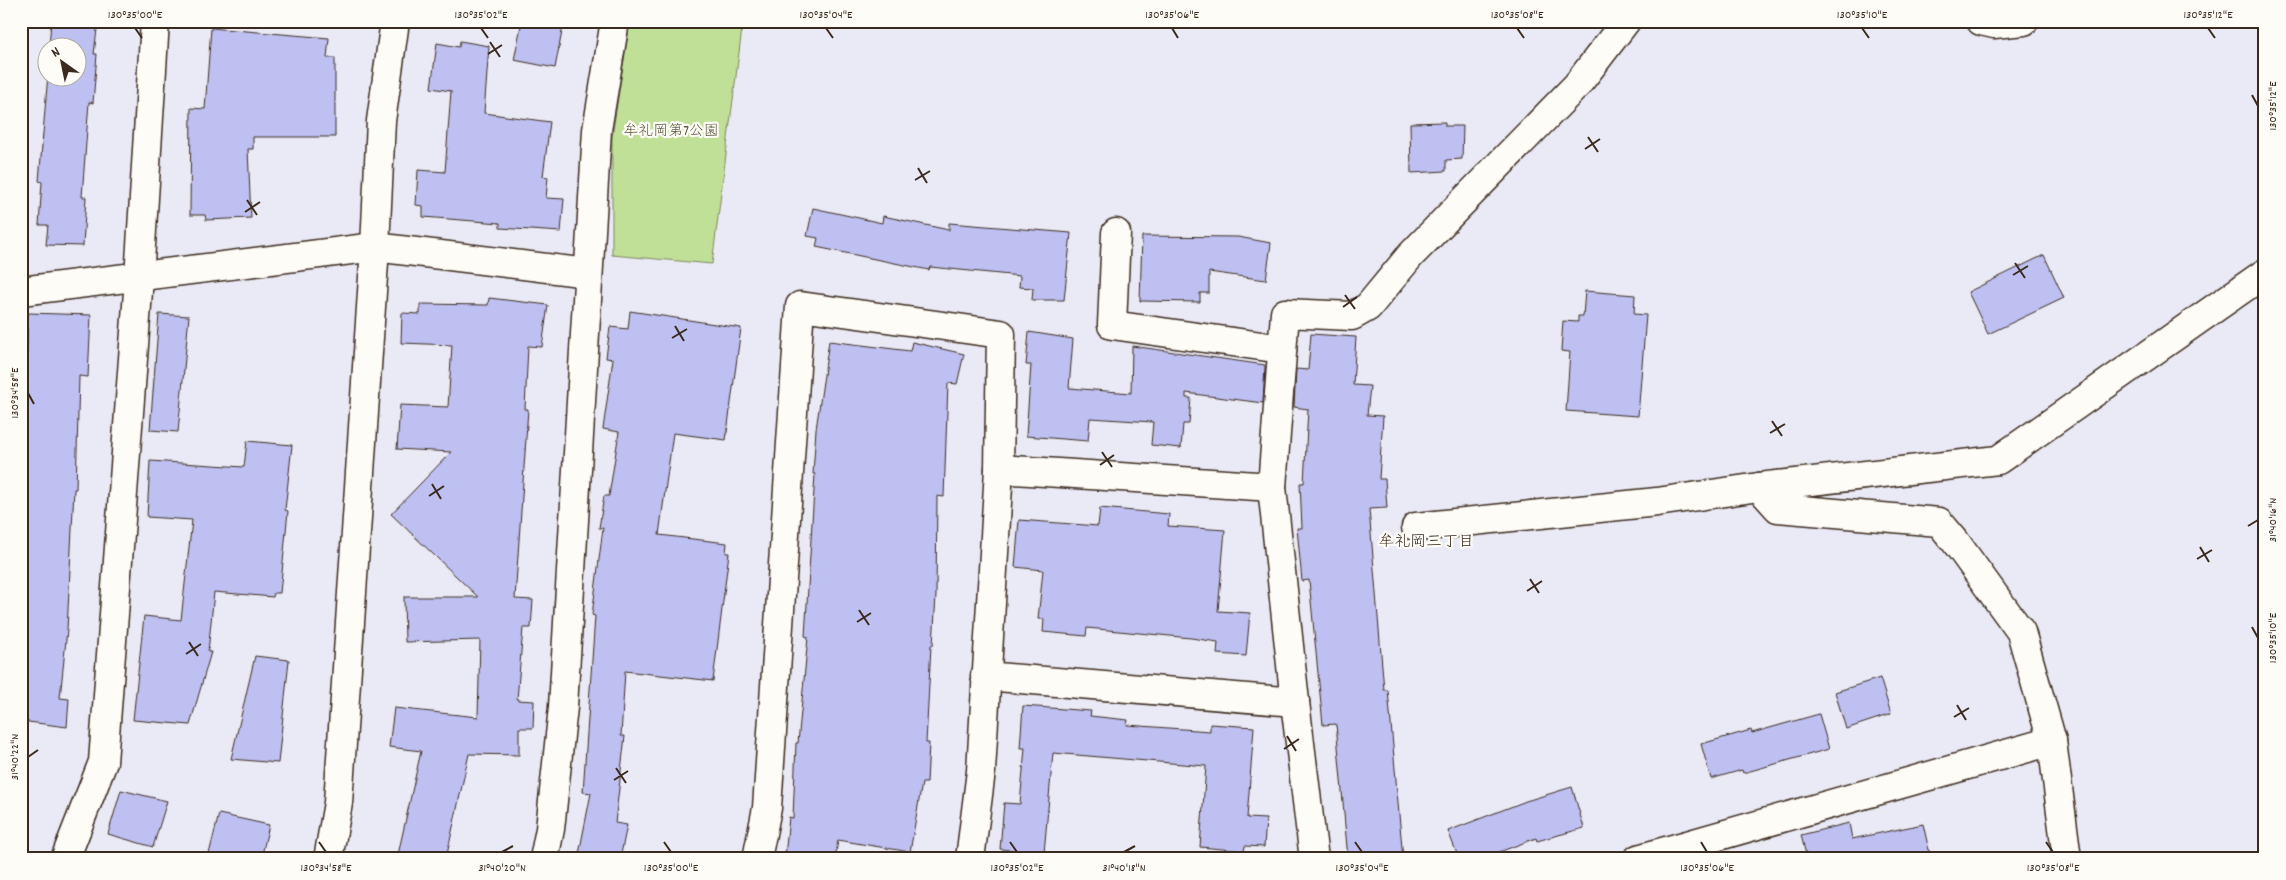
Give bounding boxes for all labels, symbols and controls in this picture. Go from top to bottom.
text: 130°35'00"E [108,7,163,24]
text: 130°35'02"E [454,7,508,24]
text: 130°35'04"E [800,7,853,24]
text: 130°35'06"E [1145,7,1199,24]
text: 130°35'08"E [1491,7,1544,24]
text: 130°35'10"E [1837,7,1888,24]
text: 130°35'12"E [2183,7,2233,24]
north arrow [38,38,88,88]
text: N [48,42,64,63]
text: 130°35'12"E [2265,81,2282,131]
park label: 牟礼岡第7公園 [623,121,719,143]
text: 130°34'58"E [7,367,24,419]
text: 31°40'16"N [2265,498,2282,542]
district label: 牟礼岡三丁目 [1378,531,1474,554]
text: 130°35'10"E [2265,612,2282,663]
text: 31°40'22"N [7,734,24,780]
text: 130°34'58"E [300,860,352,877]
text: 31°40'20"N [478,860,526,877]
text: 130°35'00"E [644,860,699,877]
text: 130°35'02"E [990,860,1044,877]
text: 31°40'18"N [1102,860,1146,877]
text: 130°35'04"E [1336,860,1389,877]
text: 130°35'06"E [1680,860,1734,877]
text: 130°35'08"E [2027,860,2080,877]

